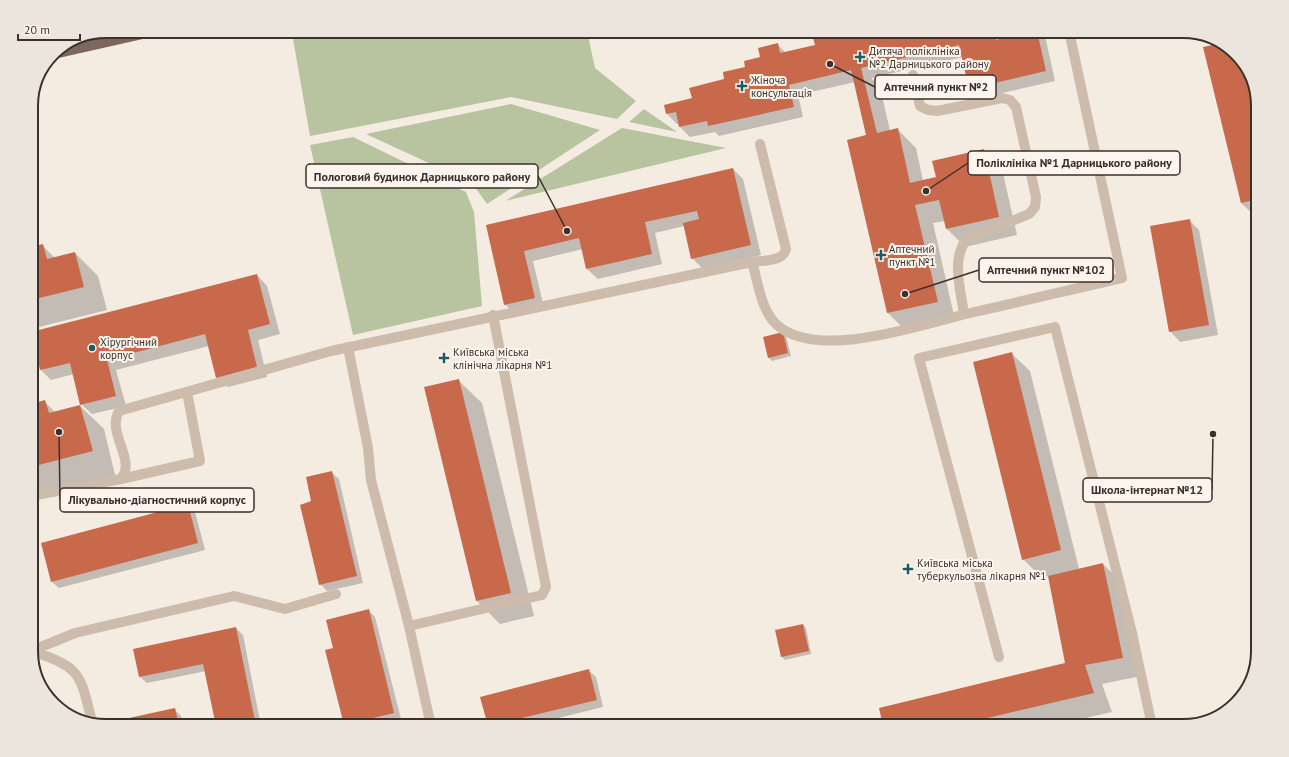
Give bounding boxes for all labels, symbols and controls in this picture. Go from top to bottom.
scale bar [18,16,80,42]
text: 20 m [24,22,50,37]
place label: Дитяча поліклініка №2 Дарницького району [869,44,990,71]
marker: Дитяча поліклініка №2 Дарницького району [854,51,866,63]
place label: Жіноча консультація [750,73,812,100]
callout: Аптечний пункт №2 [875,75,996,99]
text: Аптечний пункт №2 [884,79,988,94]
marker: Жіноча консультація [736,80,748,92]
callout: Поліклініка №1 Дарницького району [968,151,1180,175]
text: Поліклініка №1 Дарницького району [976,155,1172,170]
callout: Пологовий будинок Дарницького району [306,164,538,188]
text: Пологовий будинок Дарницького району [314,169,530,184]
place label: Аптечний пункт №1 [889,242,935,269]
marker: Аптечний пункт №1 [876,250,886,260]
callout: Аптечний пункт №102 [979,258,1113,282]
text: Аптечний пункт №102 [987,262,1105,277]
place label: Хірургічний корпус [100,335,157,362]
marker: Хірургічний корпус [87,343,97,353]
place label: Київська міська клінічна лікарня №1 [453,345,552,372]
marker: Київська міська клінічна лікарня №1 [438,352,450,364]
callout: Школа-інтернат №12 [1083,478,1212,502]
text: Школа-інтернат №12 [1091,482,1203,497]
callout: Лікувально-діагностичний корпус [60,488,254,512]
text: Лікувально-діагностичний корпус [67,492,246,507]
place label: Київська міська туберкульозна лікарня №1 [917,556,1046,583]
marker: Київська міська туберкульозна лікарня №1 [902,563,914,575]

